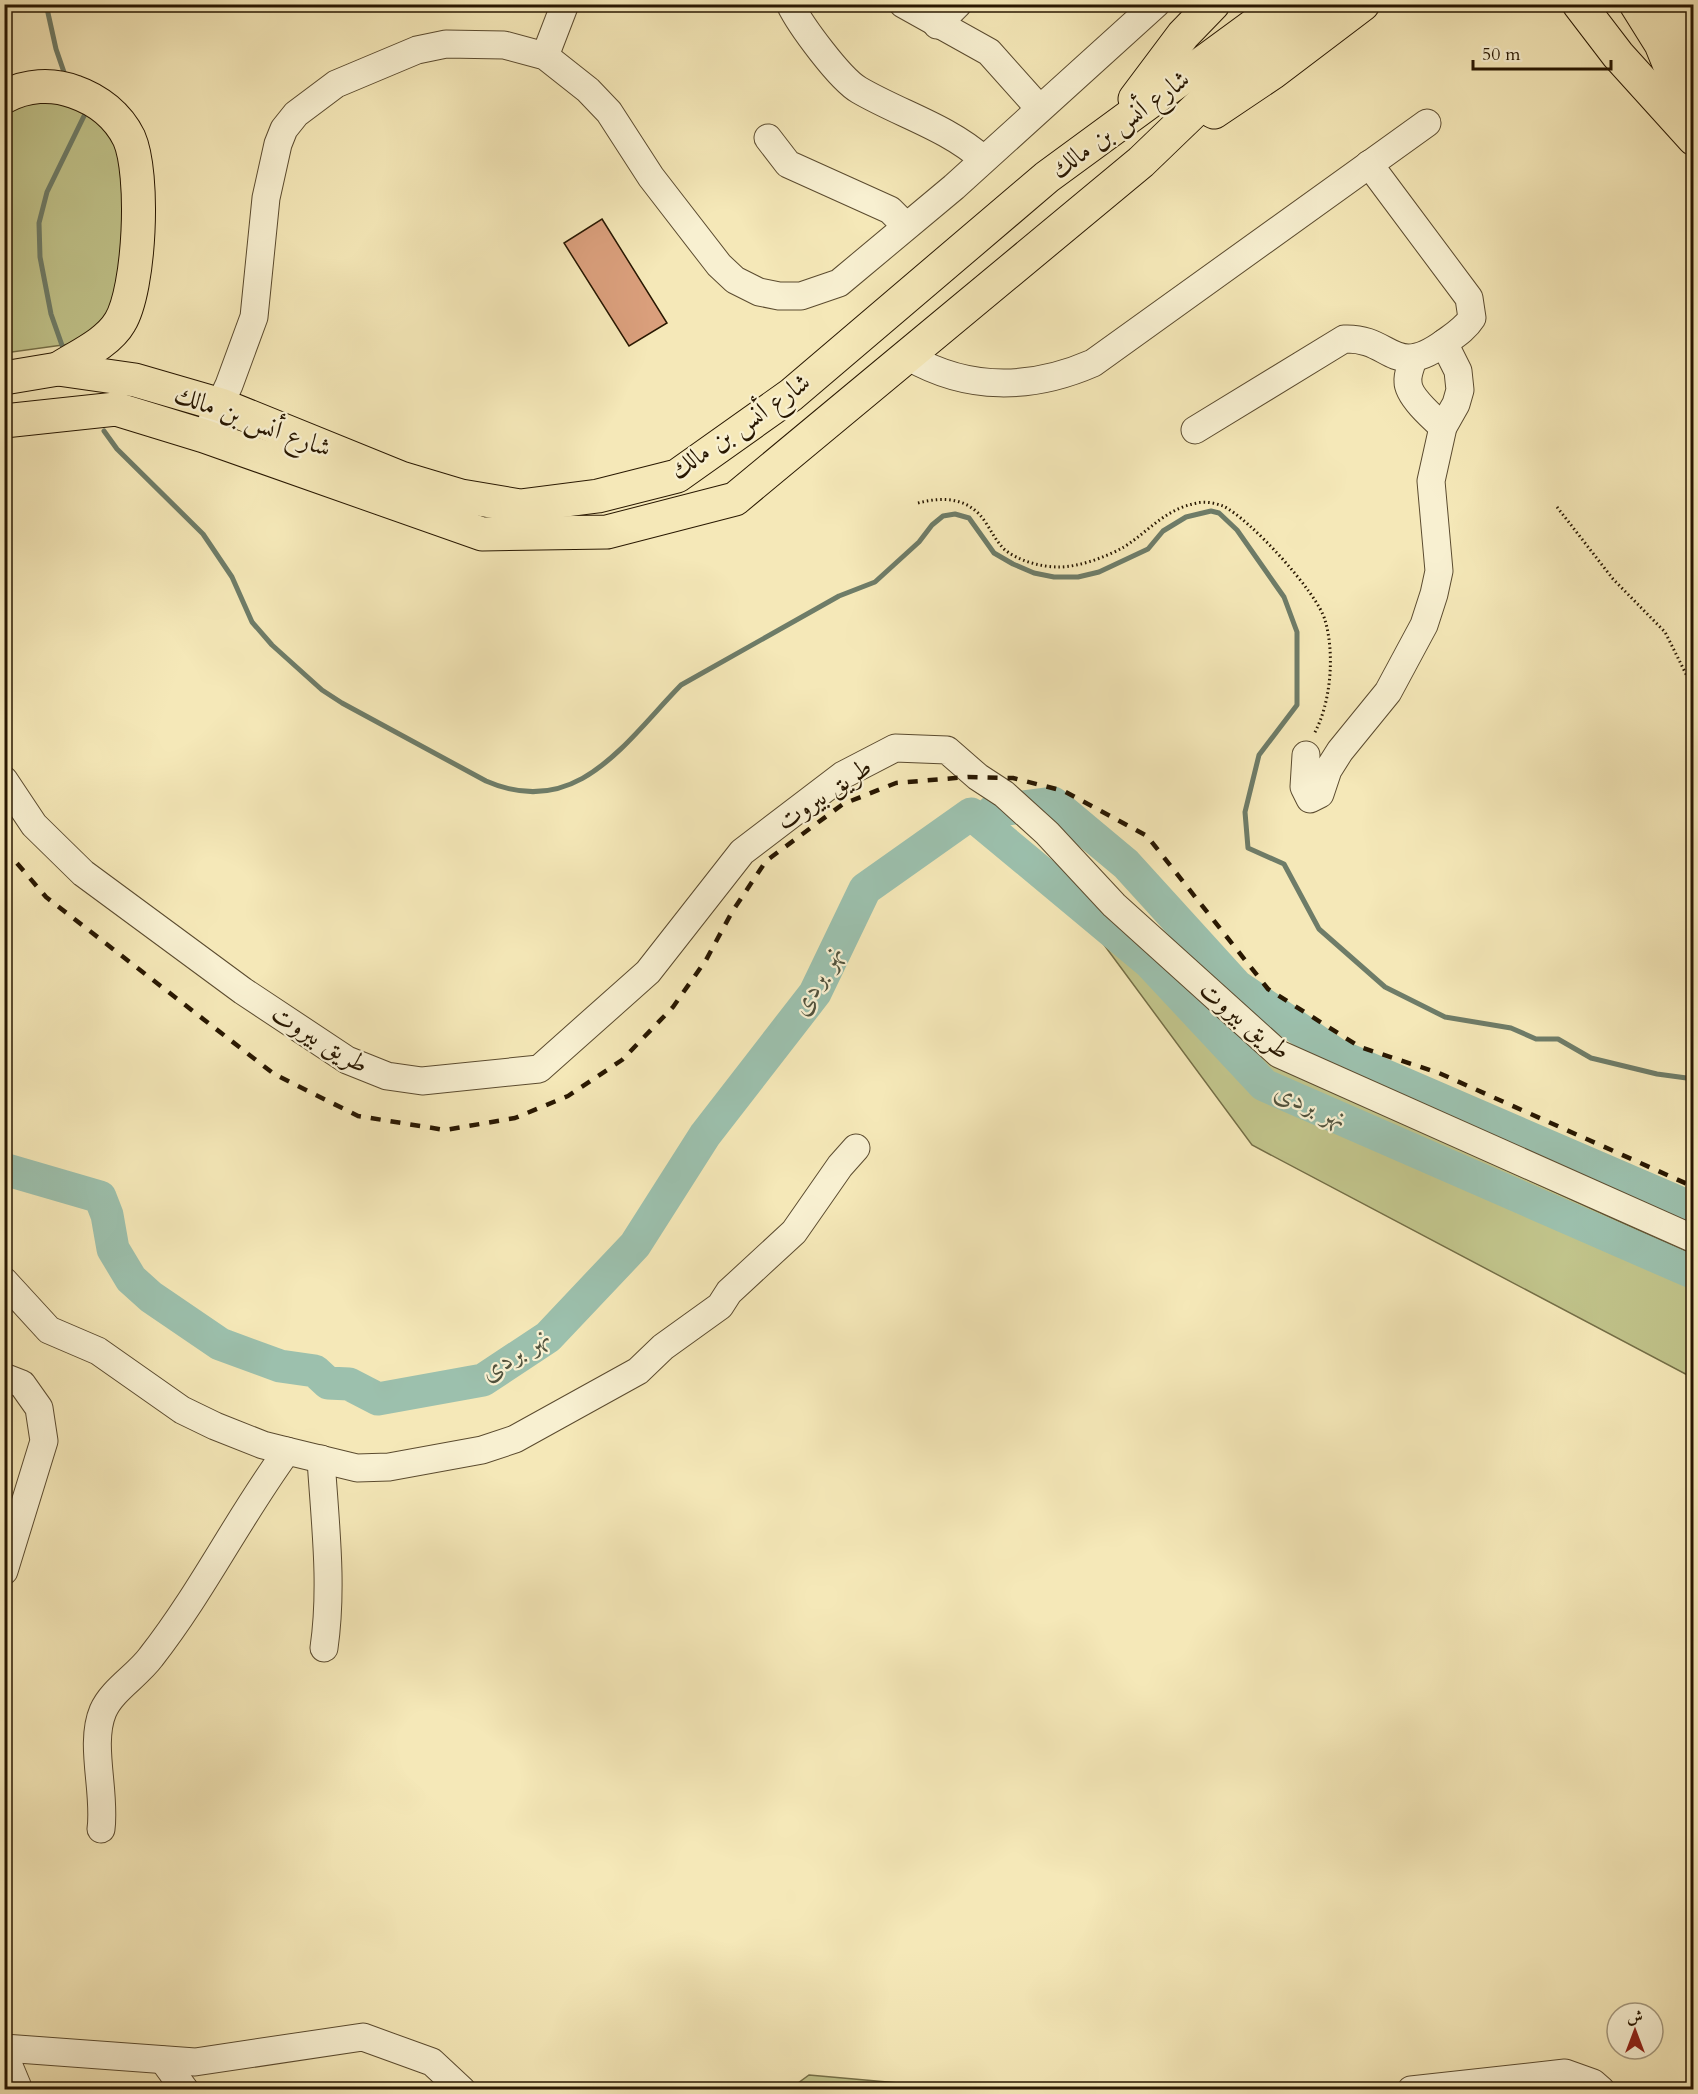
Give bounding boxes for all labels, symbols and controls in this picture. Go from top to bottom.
scale bar [1473,33,1611,71]
text: 50 m [1482,42,1521,67]
street label: شارع أنس بن مالك [1043,62,1199,190]
street label: شارع أنس بن مالك [663,365,820,491]
street label: شارع أنس بن مالك [168,376,336,469]
street label: طريق بيروت [769,749,879,839]
water label: نهر بردى [782,937,852,1023]
street label: طريق بيروت [1192,972,1298,1068]
street label: طريق بيروت [265,996,375,1082]
water label: نهر بردى [1268,1072,1354,1138]
water label: نهر بردى [473,1318,557,1390]
north arrow [1605,2001,1665,2061]
text: ش [1627,2006,1643,2028]

